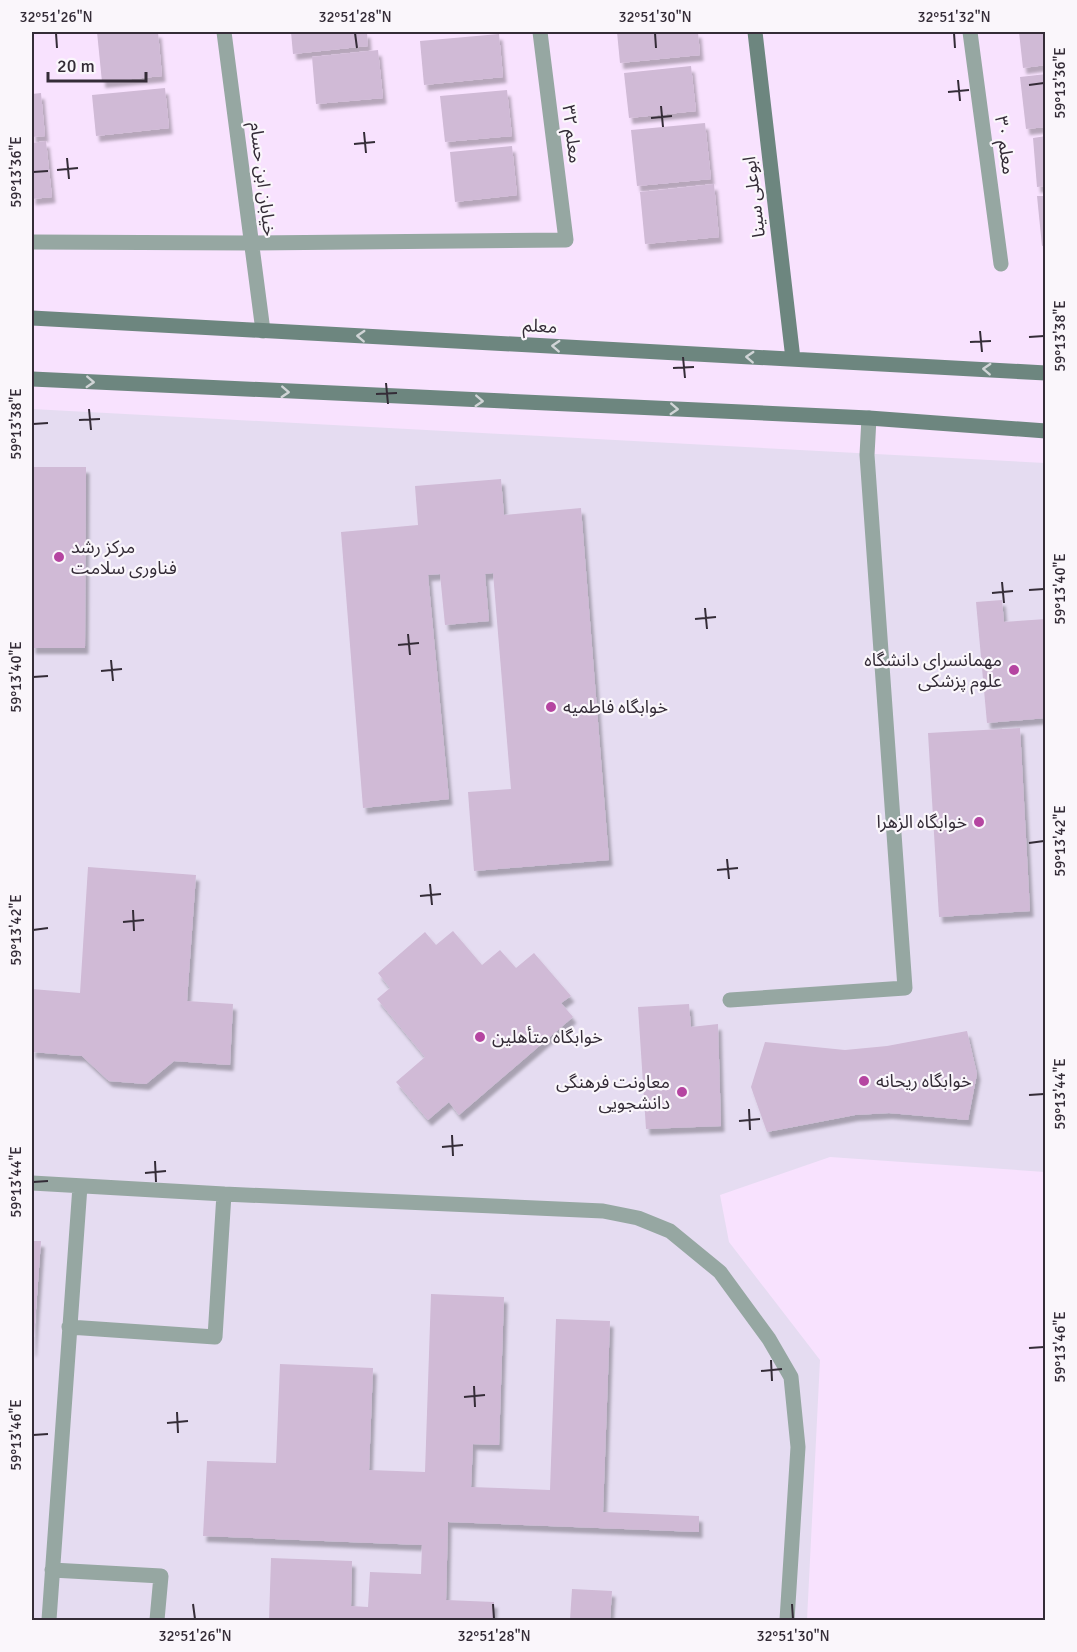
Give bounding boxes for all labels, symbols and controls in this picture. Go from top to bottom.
text: 32°51'26"N [19,8,93,26]
text: 32°51'28"N [318,8,392,26]
text: 32°51'30"N [618,8,692,26]
text: 32°51'32"N [917,8,991,26]
scale bar [48,45,146,83]
text: 59°13'36"E [1051,47,1069,119]
text: 20 m [57,55,95,77]
street label: معلم ۳۲ [556,103,587,165]
street label: معلم ۳۰ [988,114,1020,176]
street label: خیابان ابن حسام [242,121,281,238]
text: 59°13'36"E [7,136,25,208]
street label: ابوعلی سینا [738,155,770,239]
text: 59°13'38"E [1051,300,1069,372]
street label: معلم [522,314,558,340]
one-way arrow [356,330,365,343]
one-way arrow [551,340,560,353]
one-way arrow [746,350,755,363]
one-way arrow [983,363,992,376]
one-way arrow [85,375,94,388]
one-way arrow [280,386,289,398]
text: 59°13'38"E [7,388,25,460]
one-way arrow [475,394,484,407]
one-way arrow [670,403,679,416]
place label: مرکز رشد فناوری سلامت [71,536,177,579]
marker: مرکز رشد فناوری سلامت [52,550,66,564]
text: 59°13'40"E [1051,553,1069,625]
text: 59°13'40"E [7,641,25,713]
place label: مهمانسرای دانشگاه علوم پزشکی [864,649,1002,695]
marker: مهمانسرای دانشگاه علوم پزشکی [1007,663,1021,677]
place label: خوابگاه فاطمیه [563,696,668,718]
marker: خوابگاه فاطمیه [544,700,558,714]
text: 59°13'42"E [1051,805,1069,877]
place label: خوابگاه الزهرا [876,811,967,833]
marker: خوابگاه الزهرا [972,815,986,829]
text: 59°13'42"E [7,894,25,966]
place label: خوابگاه متأهلین [492,1026,603,1048]
marker: خوابگاه متأهلین [473,1030,487,1044]
text: 59°13'44"E [1051,1058,1069,1130]
place label: خوابگاه ریحانه [876,1070,972,1092]
place label: معاونت فرهنگی دانشجویی [556,1071,670,1114]
marker: خوابگاه ریحانه [857,1074,871,1088]
marker: معاونت فرهنگی دانشجویی [675,1085,689,1099]
text: 59°13'44"E [7,1146,25,1218]
text: 59°13'46"E [1051,1311,1069,1383]
text: 59°13'46"E [7,1399,25,1471]
text: 32°51'26"N [158,1627,232,1645]
text: 32°51'28"N [457,1627,531,1645]
text: 32°51'30"N [756,1627,830,1645]

